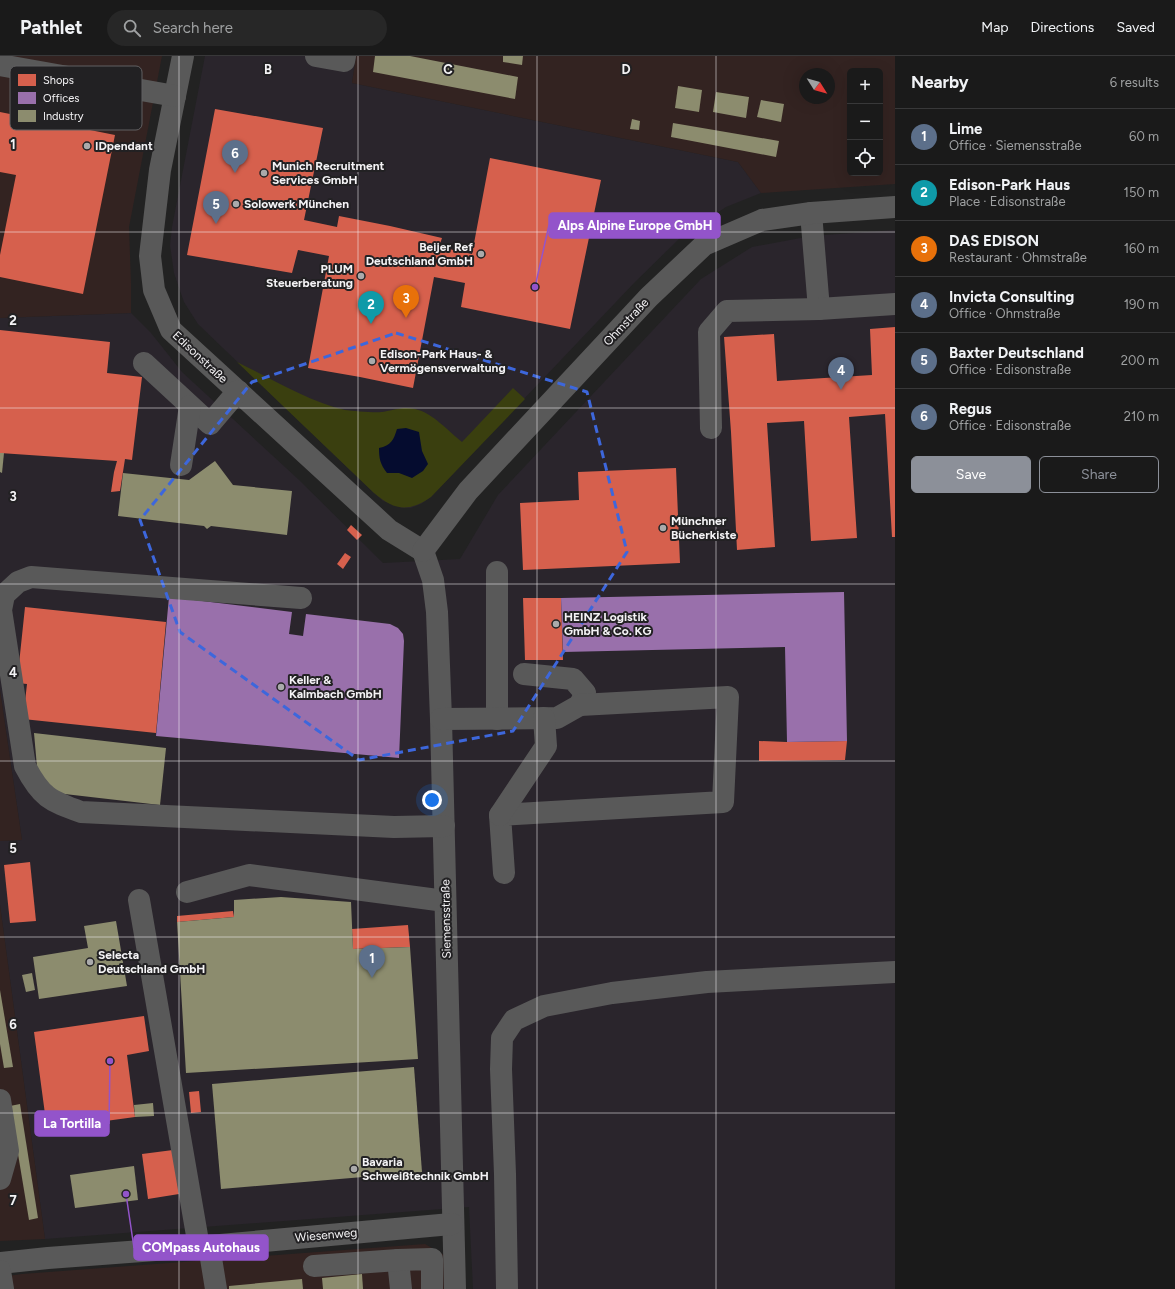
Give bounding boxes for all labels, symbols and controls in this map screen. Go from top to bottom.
search box [107,10,387,46]
text: Pathlet [20,16,83,39]
icon: search [121,17,143,39]
text: Search here [153,19,233,37]
text: Map [981,19,1009,36]
text: Directions [1031,19,1094,36]
text: Saved [1116,19,1155,36]
text: B [264,62,272,77]
text: C [443,62,453,77]
text: D [621,62,631,77]
legend [10,66,142,130]
north arrow [799,68,835,104]
map controls [847,68,883,176]
button: + [847,68,883,104]
text: Nearby [911,72,969,92]
text: Shops [43,74,74,87]
text: 6 results [1110,75,1159,90]
text: Offices [43,92,79,105]
button: − [847,104,883,140]
text: Industry [43,110,84,123]
text: Lime [949,120,982,138]
text: 1 [921,129,927,144]
text: 60 m [1129,129,1159,144]
text: 1 [10,137,16,152]
text: Office · Siemensstraße [949,138,1082,153]
place label: IDpendant [95,139,153,153]
pin: 6 [222,140,248,173]
button: locate [847,140,883,176]
marker: IDpendant [82,141,92,151]
place label: Munich Recruitment Services GmbH [272,159,385,187]
marker: Munich Recruitment Services GmbH [259,168,269,178]
text: Edison-Park Haus [949,176,1070,194]
text: 2 [920,185,928,200]
text: 150 m [1124,185,1159,200]
pin: 5 [203,191,229,224]
text: Place · Edisonstraße [949,194,1065,209]
place label: Solowerk München [244,197,349,211]
marker: Solowerk München [231,199,241,209]
callout: Alps Alpine Europe GmbH [549,213,720,238]
text: Alps Alpine Europe GmbH [558,218,712,233]
text: DAS EDISON [949,232,1039,250]
place label: Beijer Ref Deutschland GmbH [366,240,473,268]
text: 3 [920,241,928,256]
text: 160 m [1124,241,1159,256]
marker: Beijer Ref Deutschland GmbH [476,249,486,259]
text: Restaurant · Ohmstraße [949,250,1087,265]
place label: PLUM Steuerberatung [266,262,353,290]
marker: PLUM Steuerberatung [356,271,366,281]
pin: 3 [393,285,419,318]
text: Invicta Consulting [949,288,1074,306]
pin: 2 [358,291,384,324]
street label: Ohmstraße [600,295,652,349]
text: 4 [920,297,928,312]
text: 190 m [1124,297,1159,312]
text: Office · Ohmstraße [949,306,1060,321]
text: 2 [9,313,17,328]
street label: Edisonstraße [170,328,231,386]
text: Baxter Deutschland [949,344,1084,362]
place label: Edison-Park Haus- & Vermögensverwaltung [380,347,506,375]
text: 5 [920,353,928,368]
text: 200 m [1121,353,1159,368]
marker: Edison-Park Haus- & Vermögensverwaltung [367,356,377,366]
pin: 4 [828,357,854,390]
text: Office · Edisonstraße [949,362,1071,377]
text: Regus [949,400,992,418]
text: 6 [920,409,928,424]
text: 210 m [1124,409,1159,424]
text: Office · Edisonstraße [949,418,1071,433]
button: Save [911,456,1031,493]
button: Share [1039,456,1159,493]
text: 3 [9,489,17,504]
place label: Münchner Bücherkiste [671,514,737,542]
marker: Münchner Bücherkiste [658,523,668,533]
place label: HEINZ Logistik GmbH & Co. KG [564,610,652,638]
marker: HEINZ Logistik GmbH & Co. KG [551,619,561,629]
text: 4 [9,665,17,680]
place label: Keller & Kalmbach GmbH [289,673,382,701]
marker: Keller & Kalmbach GmbH [276,682,286,692]
your location [422,790,442,810]
text: 5 [9,841,17,856]
street label: Siemensstraße [438,879,454,959]
pin: 1 [359,945,385,978]
place label: Selecta Deutschland GmbH [98,948,205,976]
marker: Selecta Deutschland GmbH [85,957,95,967]
text: 6 [9,1017,17,1032]
callout: La Tortilla [35,1111,109,1136]
text: La Tortilla [43,1116,101,1131]
place label: Bavaria Schweißtechnik GmbH [362,1155,489,1183]
marker: Bavaria Schweißtechnik GmbH [349,1164,359,1174]
text: 7 [9,1193,17,1208]
street label: Wiesenweg [294,1225,358,1245]
callout: COMpass Autohaus [134,1235,268,1260]
text: COMpass Autohaus [142,1240,260,1255]

